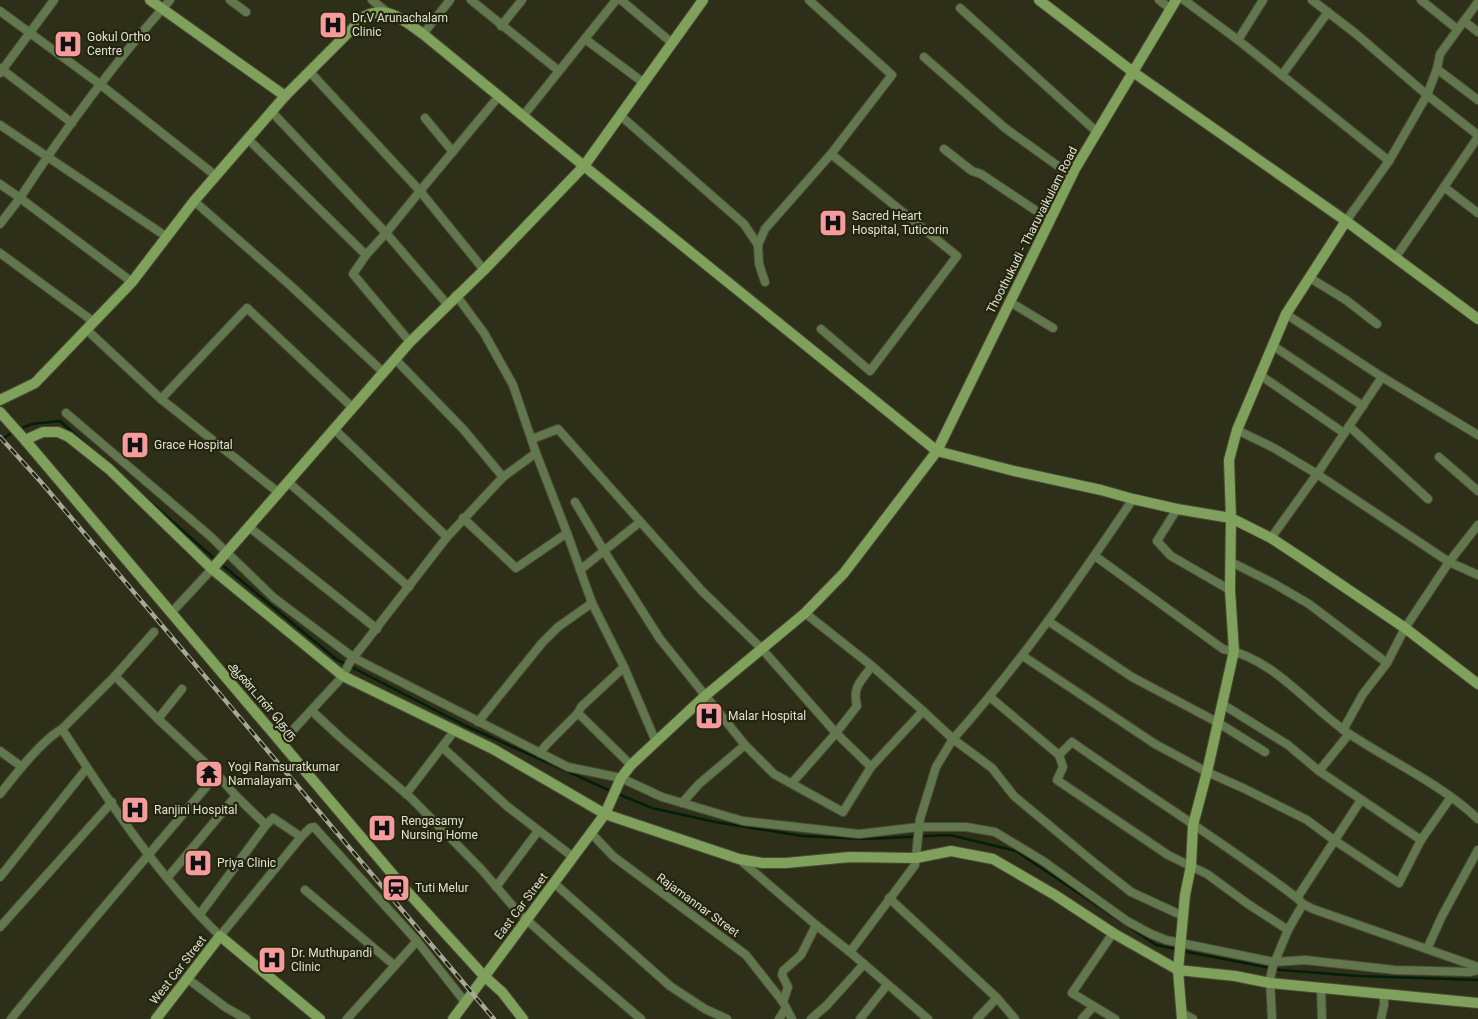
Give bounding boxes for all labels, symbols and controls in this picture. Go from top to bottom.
hospital icon: Dr.V Arunachalam Clinic [318,10,348,40]
place label: Dr.V Arunachalam Clinic [352,11,448,39]
hospital icon: Gokul Ortho Centre [53,29,83,59]
place label: Gokul Ortho Centre [87,30,151,58]
street label: Thoothukudi - Tharuvaikulam Road [984,144,1080,316]
hospital icon: Sacred Heart Hospital, Tuticorin [818,208,848,238]
place label: Sacred Heart Hospital, Tuticorin [852,209,949,237]
hospital icon: Grace Hospital [120,430,150,460]
place label: Grace Hospital [154,438,233,452]
street label: ஆண்டாள் தெரு [225,658,301,745]
hospital icon: Malar Hospital [694,701,724,731]
place label: Malar Hospital [728,709,806,723]
temple icon: Yogi Ramsuratkumar Namalayam [194,759,224,789]
place label: Yogi Ramsuratkumar Namalayam [228,760,340,788]
hospital icon: Ranjini Hospital [120,795,150,825]
place label: Ranjini Hospital [154,803,237,817]
hospital icon: Rengasamy Nursing Home [367,813,397,843]
place label: Rengasamy Nursing Home [401,814,478,842]
hospital icon: Priya Clinic [183,848,213,878]
place label: Priya Clinic [217,856,276,870]
street label: East Car Street [491,870,551,942]
street label: Rajamannar Street [654,870,742,940]
station icon: Tuti Melur [381,873,411,903]
place label: Tuti Melur [415,881,468,895]
street label: West Car Street [147,933,209,1007]
hospital icon: Dr. Muthupandi Clinic [257,945,287,975]
place label: Dr. Muthupandi Clinic [291,946,372,974]

